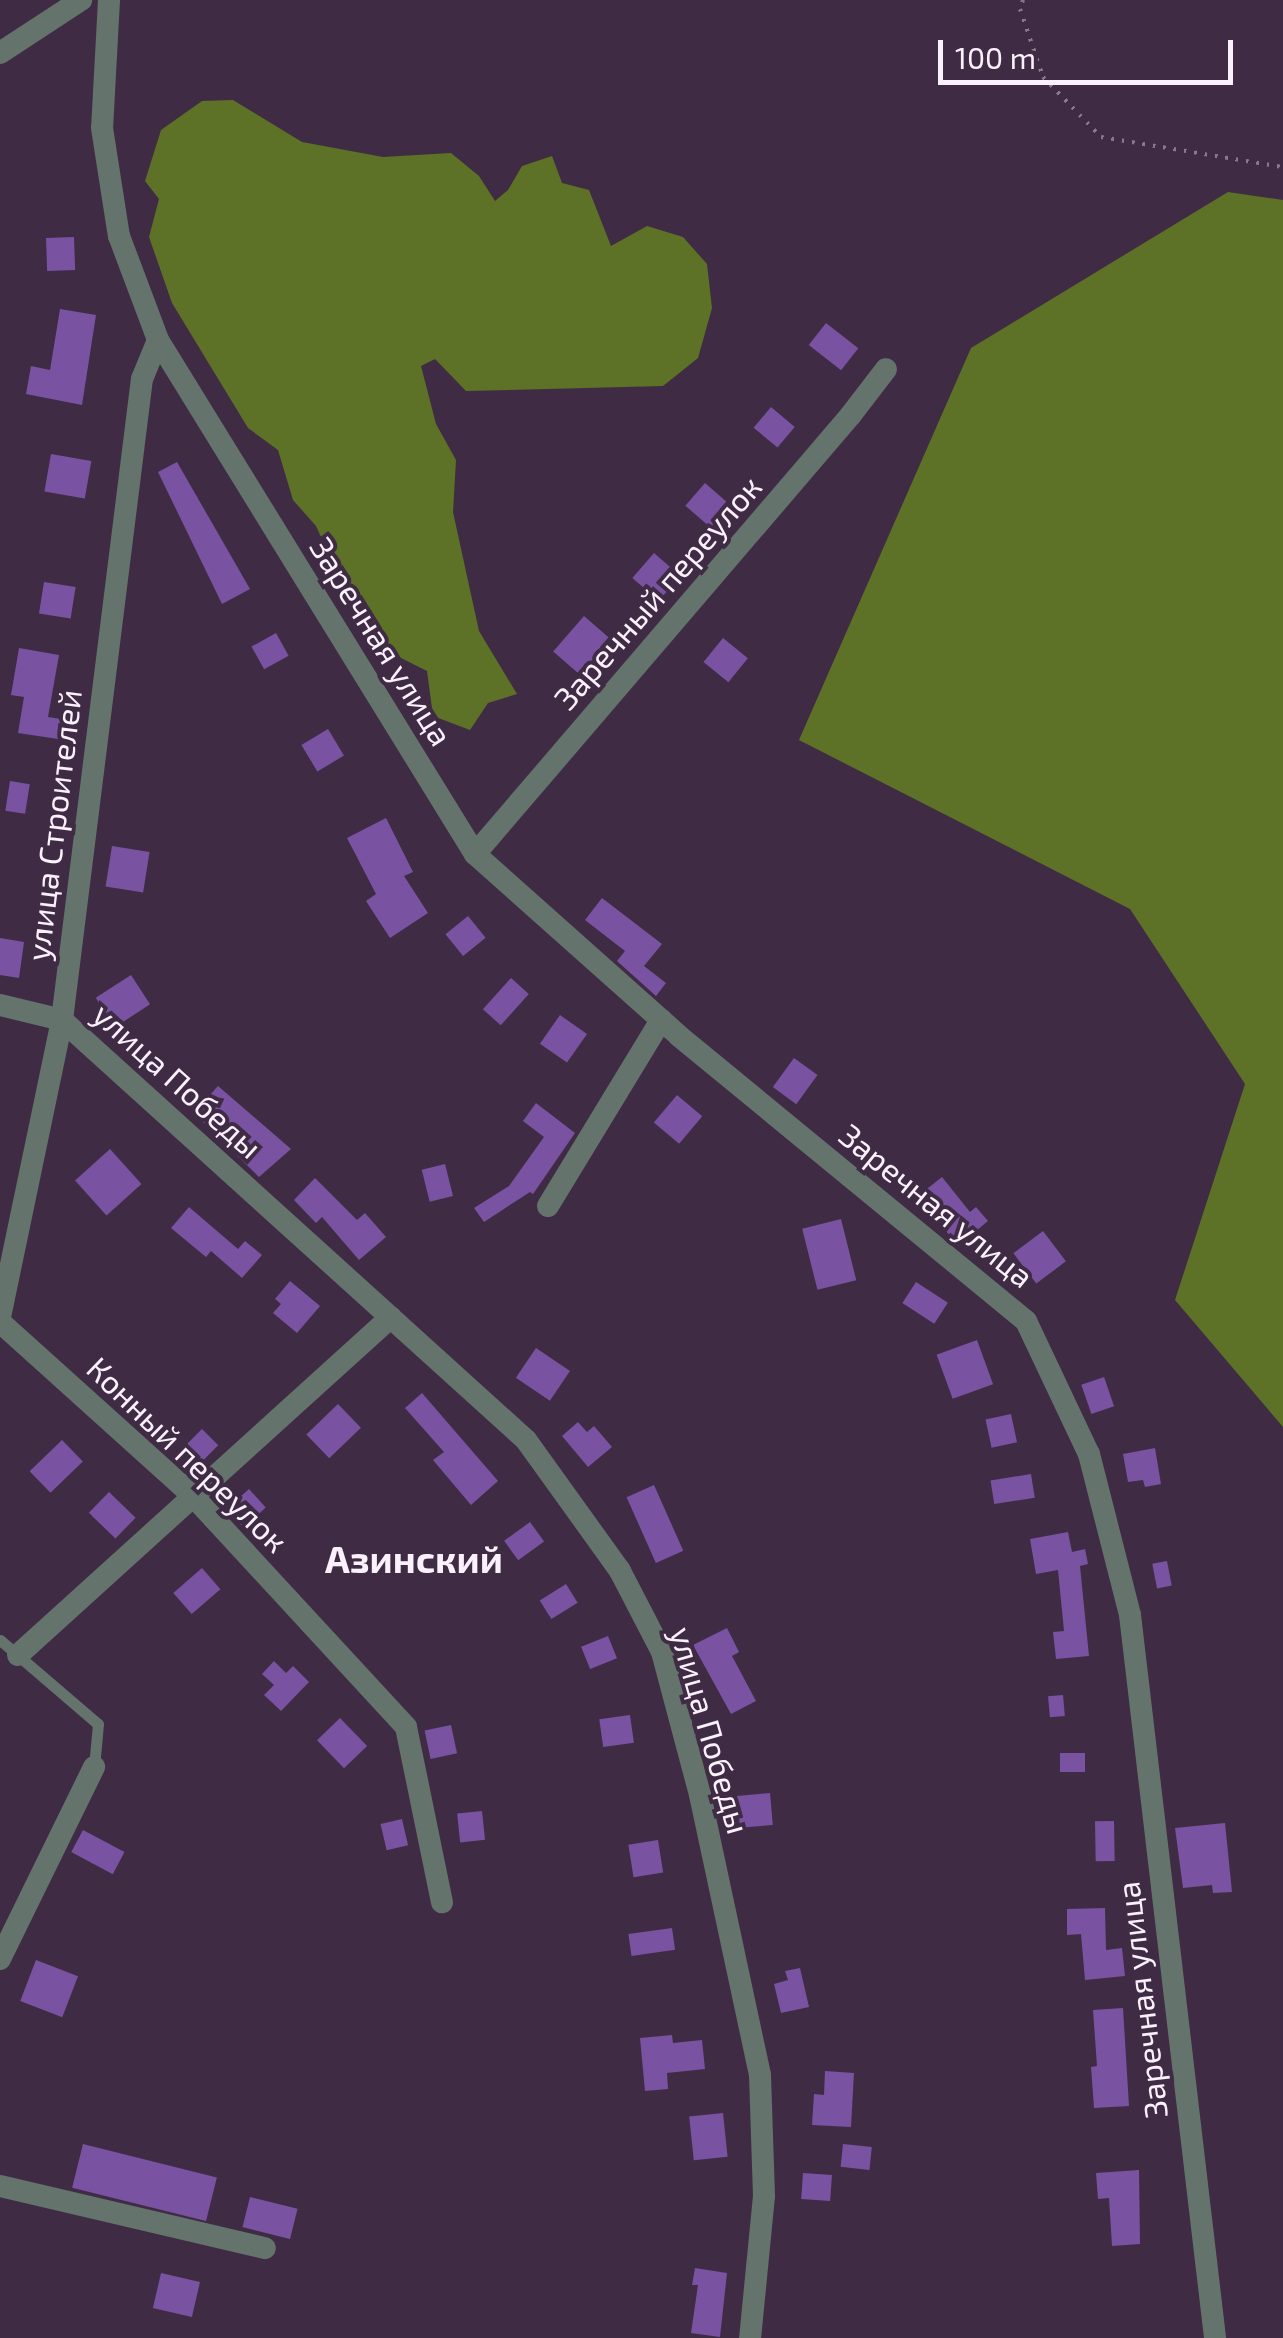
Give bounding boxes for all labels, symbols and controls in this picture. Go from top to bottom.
scale bar [943,20,1238,82]
text: 100 m [955,39,1036,75]
street label: Заречный переулок [545,467,769,717]
street label: Заречная улица [303,530,461,752]
street label: улица Строителей [17,687,89,963]
street label: улица Победы [86,994,270,1166]
street label: Заречная улица [832,1115,1042,1295]
street label: Конный переулок [80,1348,296,1560]
district label: Азинский [325,1536,503,1582]
street label: улица Победы [663,1622,759,1838]
street label: Заречная улица [1107,1879,1175,2121]

